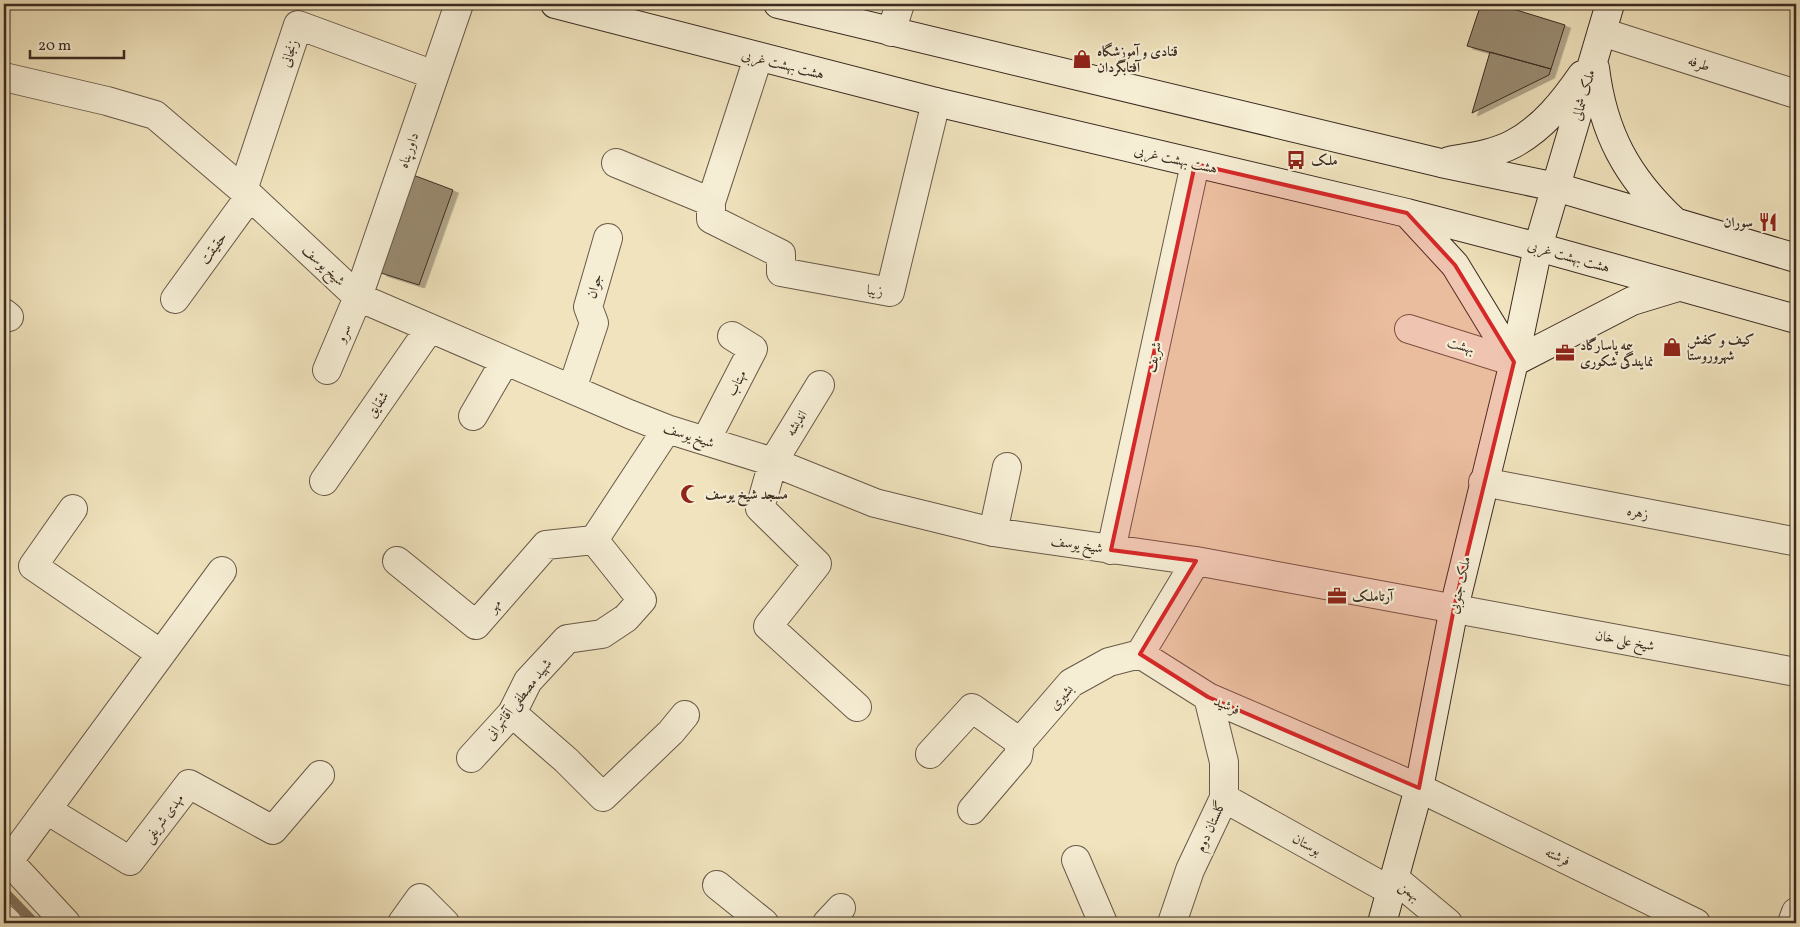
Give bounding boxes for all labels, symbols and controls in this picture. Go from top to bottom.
scale bar [30,28,124,60]
text: 20 m [38,36,71,57]
street label: زنجانی [277,37,304,70]
place label: قنادی و آموزشگاه آفتابگردان [1097,42,1178,78]
street label: هشت بهشت غربی [739,46,826,85]
shop icon: قنادی و آموزشگاه آفتابگردان [1071,48,1093,70]
street label: طرفه [1685,52,1712,77]
street label: ملک شمالی [1568,68,1601,123]
street label: داورپناه [394,130,424,171]
street label: هشت بهشت غربی [1132,142,1219,179]
bus stop icon: ملک [1285,149,1307,171]
place label: ملک [1311,152,1338,171]
restaurant icon: سوران [1757,211,1779,233]
place label: سوران [1724,214,1753,233]
street label: حقیقت [196,229,232,269]
street label: هشت بهشت غربی [1525,237,1612,278]
street label: شیخ یوسف [296,241,349,292]
street label: جوان [583,272,608,301]
street label: زیبا [866,281,884,302]
street label: سرو [331,321,357,348]
place label: کیف و کفش شهروروستا [1687,331,1755,366]
street label: بهشت [1445,333,1477,360]
place label: بیمه پاسارگاد نمایندگی شکوری [1580,336,1654,372]
shop icon: کیف و کفش شهروروستا [1661,336,1683,358]
street label: شریف [1142,340,1167,374]
office icon: بیمه پاسارگاد نمایندگی شکوری [1554,342,1576,364]
street label: مهتاب [723,367,752,400]
street label: شقایق [363,388,394,422]
street label: اندیشه [782,407,813,440]
street label: شیخ یوسف [660,419,717,456]
mosque icon: مسجد شیخ یوسف [679,483,701,505]
place label: مسجد شیخ یوسف [705,486,788,507]
street label: زهره [1625,502,1650,525]
street label: شیخ یوسف [1049,532,1104,561]
street label: ملک جنوبی [1445,555,1476,616]
office icon: آرتاملک [1326,585,1348,607]
place label: آرتاملک [1352,588,1395,607]
street label: مهر [483,595,506,618]
street label: شیخ علی خان [1593,626,1656,659]
street label: شهید مصطفی آقاتهرانی [481,655,557,745]
street label: بشیری [1045,681,1079,715]
street label: فرشید [1210,692,1243,720]
street label: مهدی شریفی [139,790,189,847]
street label: گلستان دوم [1192,798,1233,856]
street label: بوستان [1289,830,1324,861]
street label: فرشته [1542,843,1573,871]
street label: بهمن [1394,878,1424,907]

